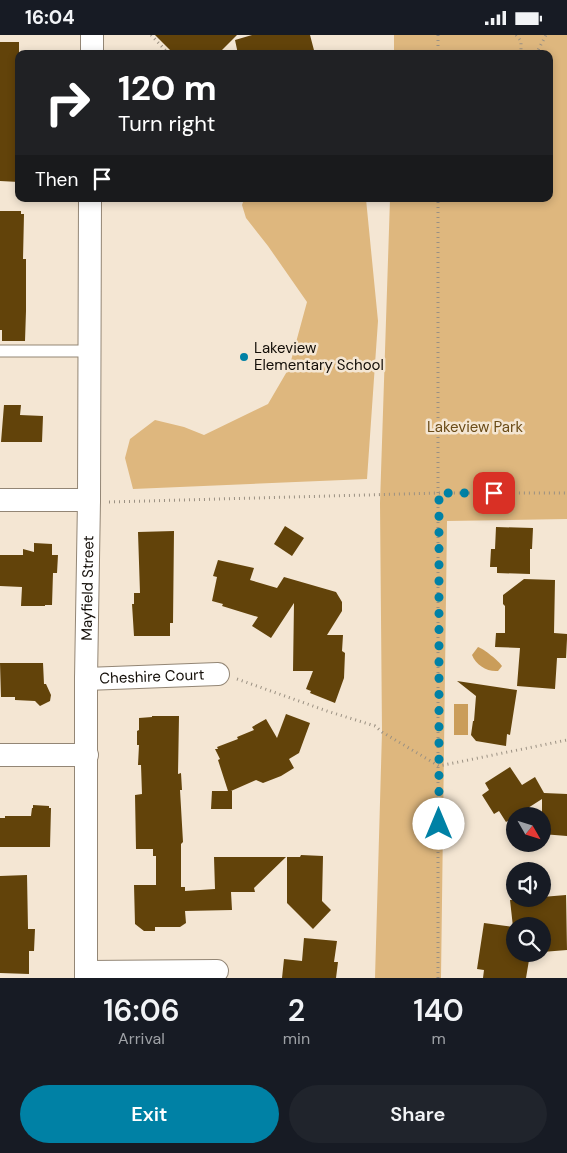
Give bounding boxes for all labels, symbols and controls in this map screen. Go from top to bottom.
text: 16:04 [25,5,75,30]
text: 120 m [118,65,217,111]
icon: right [35,70,100,135]
text: Turn right [118,109,215,138]
icon: arrive [88,165,116,193]
text: Then [35,167,78,192]
place label: Lakeview Elementary School [254,338,384,375]
marker: Lakeview Elementary School [238,351,250,363]
park label: Lakeview Park [427,417,523,437]
pin [473,472,515,514]
icon: arrive [480,479,508,507]
street label: Mayfield Street [77,535,98,641]
street label: Cheshire Court [99,665,205,688]
position arrow [412,797,464,849]
north arrow [506,807,551,853]
map controls [506,807,551,962]
button: sound [506,862,551,907]
button: search [506,917,551,962]
text: 16:06 [103,991,180,1030]
text: 2 [288,991,305,1030]
text: 140 [413,991,464,1030]
text: Arrival [118,1028,165,1049]
text: min [283,1028,310,1049]
text: m [431,1028,446,1049]
button: Exit [20,1085,279,1143]
button: Share [289,1085,547,1143]

